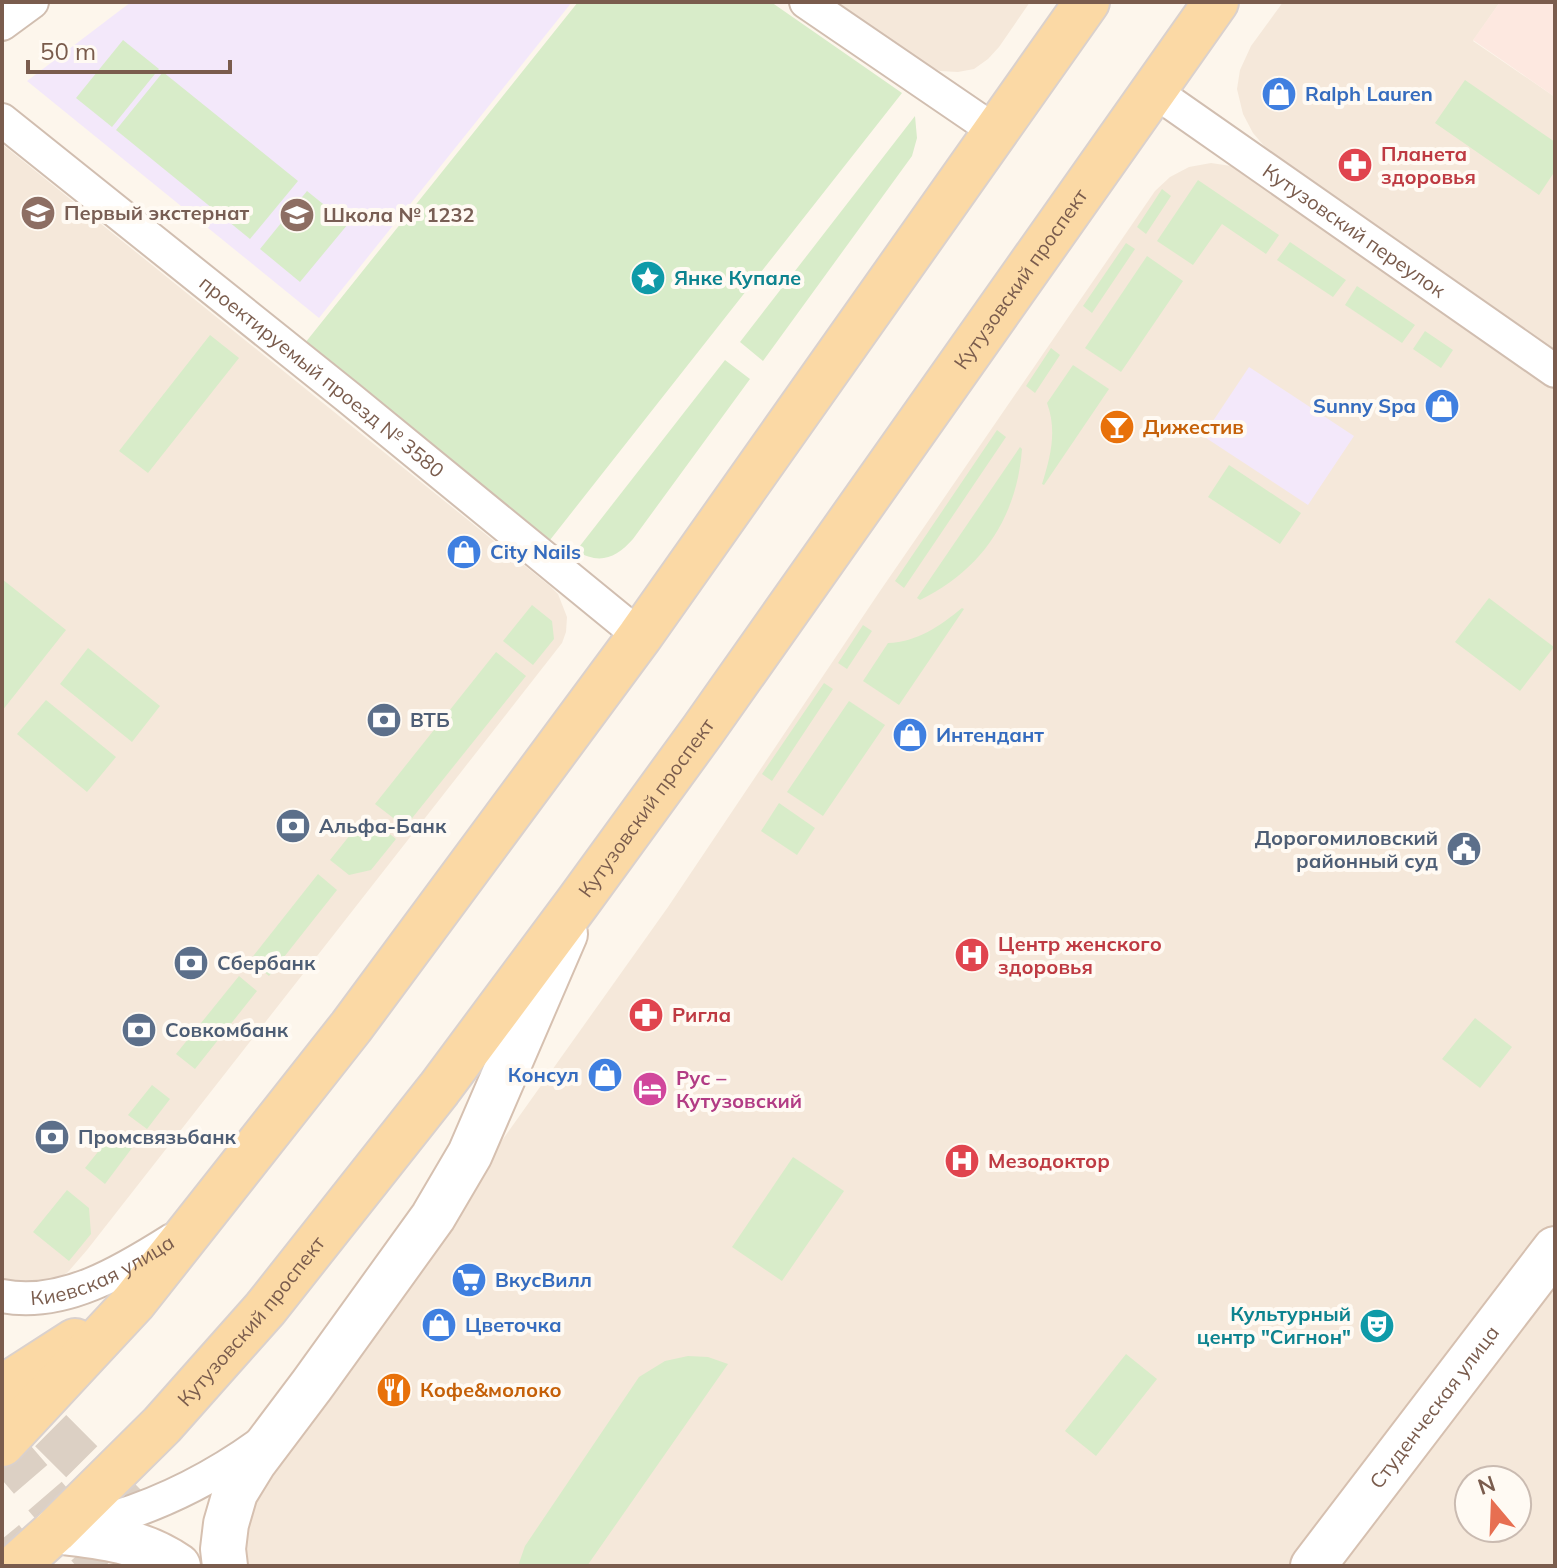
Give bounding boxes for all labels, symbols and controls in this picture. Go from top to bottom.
scale bar [28,24,230,74]
text: 50 m [40,36,96,66]
shop icon: Ralph Lauren [1260,75,1298,113]
place label: Ralph Lauren [1305,81,1433,106]
place label: Планета здоровья [1381,141,1476,189]
pharmacy icon: Планета здоровья [1336,146,1374,184]
street label: Кутузовский переулок [1258,158,1451,303]
street label: Кутузовский проспект [948,183,1093,374]
school or university icon: Первый экстернат [19,194,57,232]
school or university icon: Школа № 1232 [278,196,316,234]
place label: Первый экстернат [64,200,250,225]
place label: Школа № 1232 [323,202,474,227]
place icon: Янке Купале [629,259,667,297]
place label: Янке Купале [674,265,801,290]
street label: проектируемый проезд № 3580 [195,270,450,483]
shop icon: Sunny Spa [1423,387,1461,425]
place label: Sunny Spa [1313,393,1416,418]
bar icon: Дижестив [1098,408,1136,446]
place label: Дижестив [1143,414,1244,439]
shop icon: City Nails [445,533,483,571]
place label: City Nails [490,539,581,564]
bank icon: ВТБ [365,701,403,739]
place label: ВТБ [410,707,450,732]
street label: Кутузовский проспект [573,713,720,902]
shop icon: Интендант [891,716,929,754]
place label: Интендант [936,722,1044,747]
bank icon: Альфа-Банк [274,807,312,845]
place label: Альфа-Банк [319,813,447,838]
place label: Дорогомиловский районный суд [1255,825,1438,873]
public building icon: Дорогомиловский районный суд [1445,830,1483,868]
place label: Центр женского здоровья [998,931,1162,979]
hospital icon: Центр женского здоровья [953,936,991,974]
bank icon: Сбербанк [172,944,210,982]
place label: Сбербанк [217,950,316,975]
pharmacy icon: Ригла [627,996,665,1034]
place label: Ригла [672,1002,731,1027]
bank icon: Совкомбанк [120,1011,158,1049]
place label: Совкомбанк [165,1017,289,1042]
shop icon: Консул [586,1056,624,1094]
place label: Консул [508,1062,579,1087]
place label: Рус – Кутузовский [676,1065,802,1113]
hotel icon: Рус – Кутузовский [631,1070,669,1108]
bank icon: Промсвязьбанк [33,1118,71,1156]
place label: Промсвязьбанк [78,1124,237,1149]
hospital icon: Мезодоктор [943,1142,981,1180]
place label: Мезодоктор [988,1148,1110,1173]
street label: Киевская улица [29,1229,178,1310]
street label: Кутузовский проспект [172,1230,330,1411]
supermarket icon: ВкусВилл [450,1261,488,1299]
place label: ВкусВилл [495,1267,592,1292]
place label: Культурный центр "Сигнон" [1197,1301,1351,1349]
shop icon: Цветочка [420,1306,458,1344]
theatre icon: Культурный центр "Сигнон" [1358,1307,1396,1345]
place label: Цветочка [465,1312,562,1337]
street label: Студенческая улица [1364,1320,1504,1493]
restaurant icon: Кофе&молоко [375,1371,413,1409]
place label: Кофе&молоко [420,1377,562,1402]
north arrow [1453,1464,1533,1544]
text: N [1474,1469,1499,1501]

